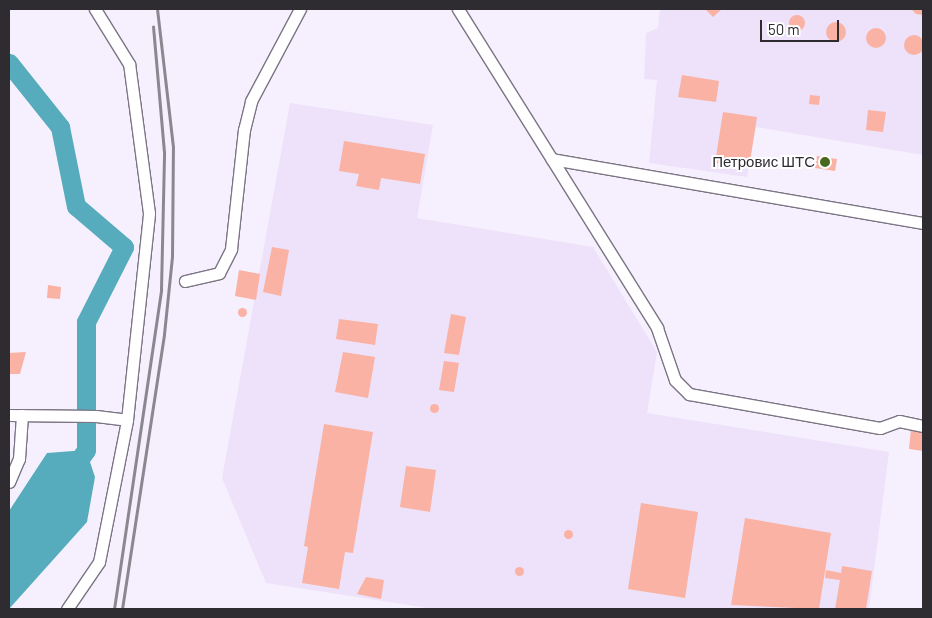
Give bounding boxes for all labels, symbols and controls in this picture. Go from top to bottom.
scale bar [762,10,841,42]
text: 50 m [768,20,800,38]
place label: Петровис ШТС [712,153,815,171]
marker: Петровис ШТС [819,156,831,168]

